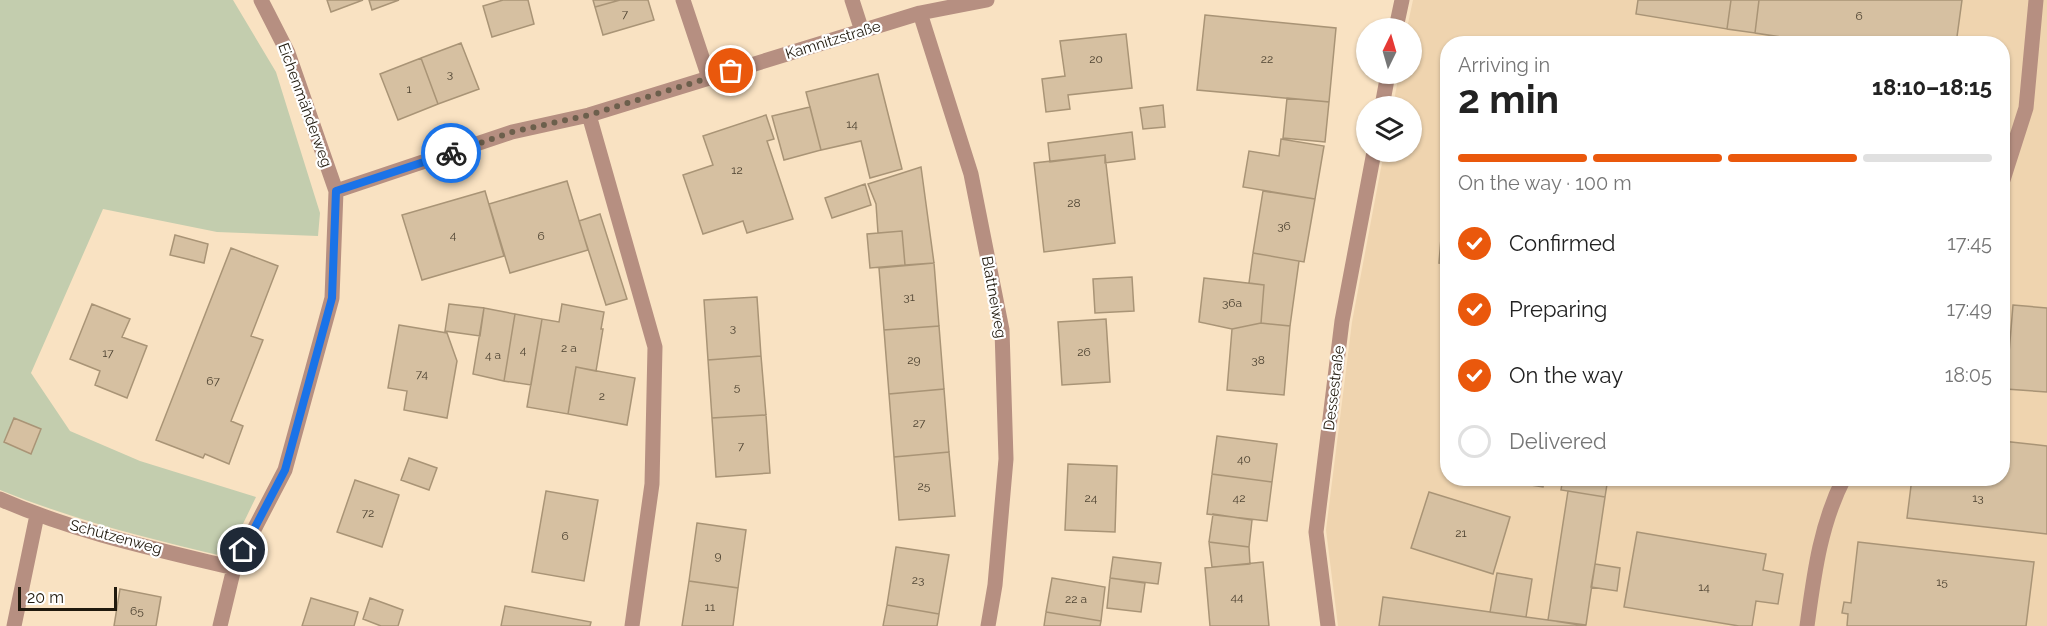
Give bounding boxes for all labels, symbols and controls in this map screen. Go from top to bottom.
house number: 7 [622,7,629,21]
house number: 6 [1855,9,1863,23]
street label: Kamnitzstraße [783,17,883,63]
north arrow [1356,18,1422,84]
map controls [1356,18,1422,162]
street label: Eichenmähderweg [274,40,336,170]
pin [705,45,756,96]
house number: 20 [1089,52,1103,66]
house number: 22 [1261,52,1273,66]
text: Arriving in [1458,53,1550,77]
icon: bag [714,54,747,87]
house number: 3 [447,67,453,81]
text: 18:10–18:15 [1872,74,1992,100]
text: 2 min [1458,76,1559,122]
house number: 1 [406,82,412,96]
button: layers [1356,96,1422,162]
house number: 14 [846,117,858,131]
courier [421,123,481,183]
icon: bike [435,137,468,170]
house number: 12 [731,163,743,177]
text: On the way · 100 m [1458,171,1632,195]
house number: 28 [1067,196,1081,210]
house number: 36 [1277,219,1291,233]
icon: check [1458,227,1491,260]
house number: 4 [450,228,457,242]
house number: 6 [537,229,545,243]
text: Confirmed [1509,230,1616,256]
text: 17:45 [1947,231,1992,255]
street label: Blattneiweg [978,255,1010,339]
house number: 31 [903,290,915,304]
icon: check [1458,293,1491,326]
house number: 36a [1222,296,1242,310]
text: Preparing [1509,296,1607,322]
text: 17:49 [1946,297,1992,321]
house number: 3 [730,321,736,335]
house number: 2 a [561,341,577,355]
house number: 4 [520,343,527,357]
street label: Dessestraße [1320,344,1348,432]
house number: 26 [1077,345,1091,359]
house number: 17 [102,346,114,360]
house number: 4 a [485,348,501,362]
house number: 29 [907,353,921,367]
house number: 38 [1251,353,1265,367]
icon: check [1458,359,1491,392]
text: On the way [1509,362,1623,388]
text: 18:05 [1945,363,1992,387]
house number: 74 [416,367,429,381]
house number: 67 [206,374,220,388]
house number: 5 [734,380,741,394]
house number: 2 [599,389,605,403]
house number: 27 [913,416,926,430]
text: Delivered [1509,428,1607,454]
house number: 7 [738,439,745,453]
house number: 40 [1237,452,1251,466]
house number: 25 [918,479,931,493]
house number: 24 [1085,491,1098,505]
house number: 42 [1233,491,1245,505]
house number: 13 [1972,491,1984,505]
house number: 72 [362,506,374,520]
street label: Schützenweg [68,516,164,558]
pin [217,524,268,575]
house number: 21 [1455,526,1467,540]
house number: 6 [561,529,569,543]
icon: home [226,533,259,566]
house number: 9 [714,549,722,563]
house number: 23 [912,573,924,587]
house number: 15 [1936,575,1948,589]
house number: 14 [1698,580,1710,594]
scale bar [18,584,117,612]
text: 20 m [27,588,64,607]
house number: 44 [1230,590,1244,604]
house number: 22 a [1065,592,1087,606]
house number: 11 [705,600,715,614]
house number: 65 [130,604,144,618]

